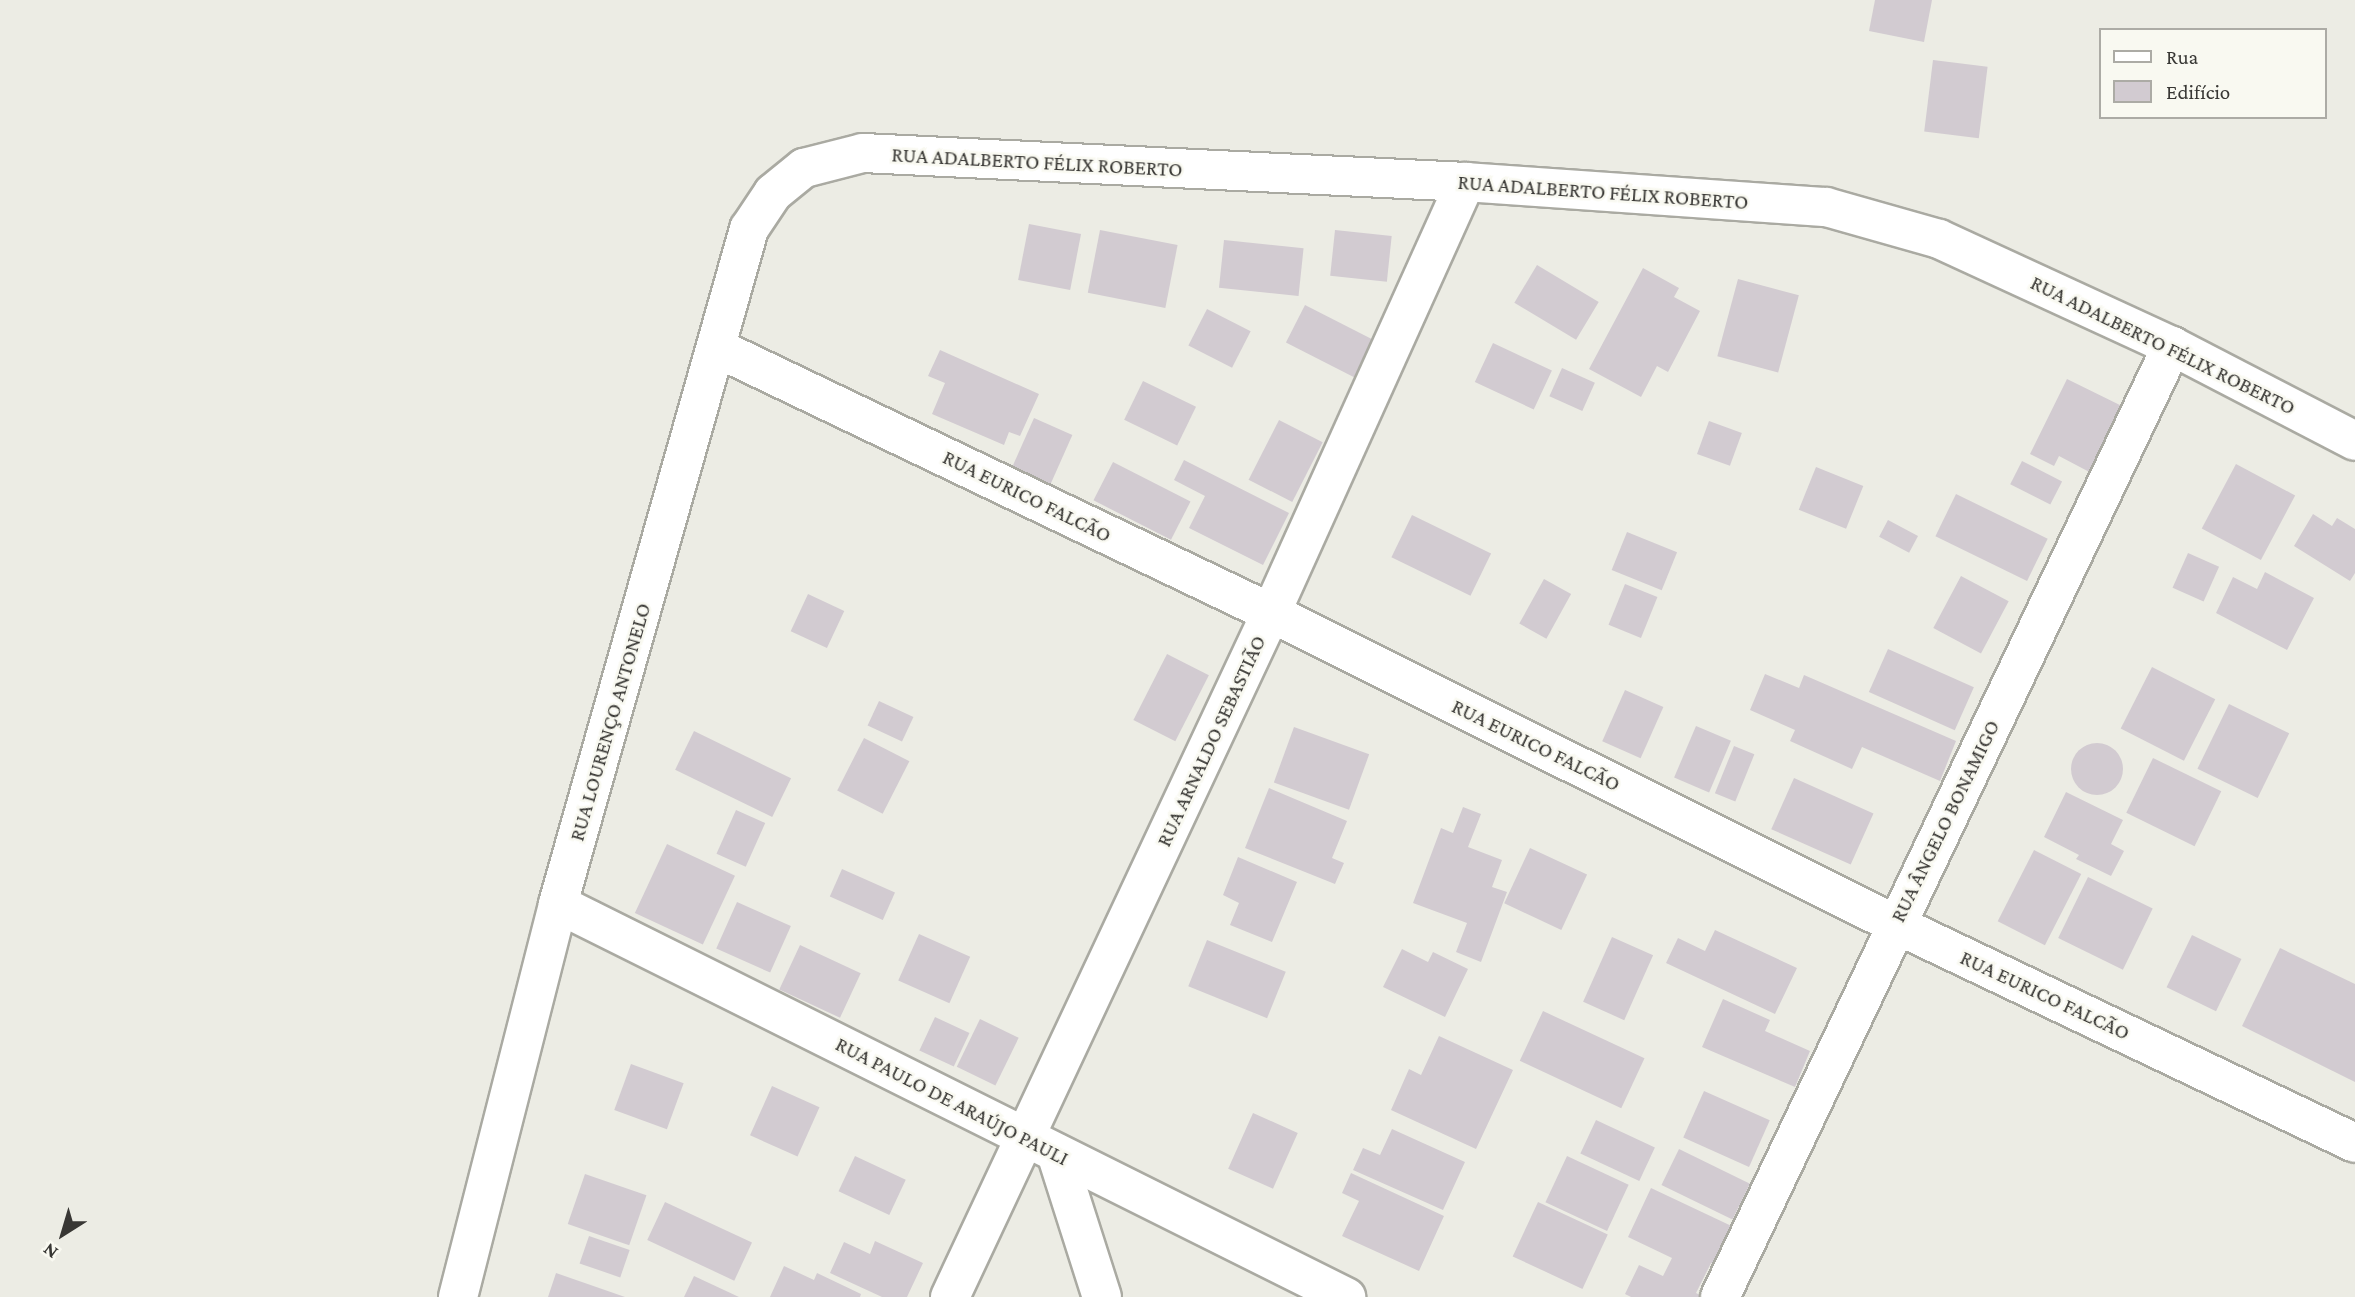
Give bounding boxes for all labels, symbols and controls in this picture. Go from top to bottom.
legend [2100,28,2327,119]
text: Rua [2166,45,2198,69]
text: Edifício [2166,80,2230,104]
street label: RUA ADALBERTO FÉLIX ROBERTO [891,142,1183,182]
street label: RUA ADALBERTO FÉLIX ROBERTO [1457,169,1749,215]
street label: RUA ADALBERTO FÉLIX ROBERTO [2027,270,2299,420]
street label: RUA EURICO FALCÃO [939,444,1115,548]
street label: RUA LOURENÇO ANTONELO [564,600,656,844]
street label: RUA ARNALDO SEBASTIÃO [1151,631,1271,851]
street label: RUA EURICO FALCÃO [1448,693,1624,797]
street label: RUA ÂNGELO BONAMIGO [1885,716,2005,926]
street label: RUA EURICO FALCÃO [1956,945,2134,1045]
street label: RUA PAULO DE ARAÚJO PAULI [831,1031,1073,1171]
north arrow [28,1199,98,1269]
text: N [39,1239,62,1263]

